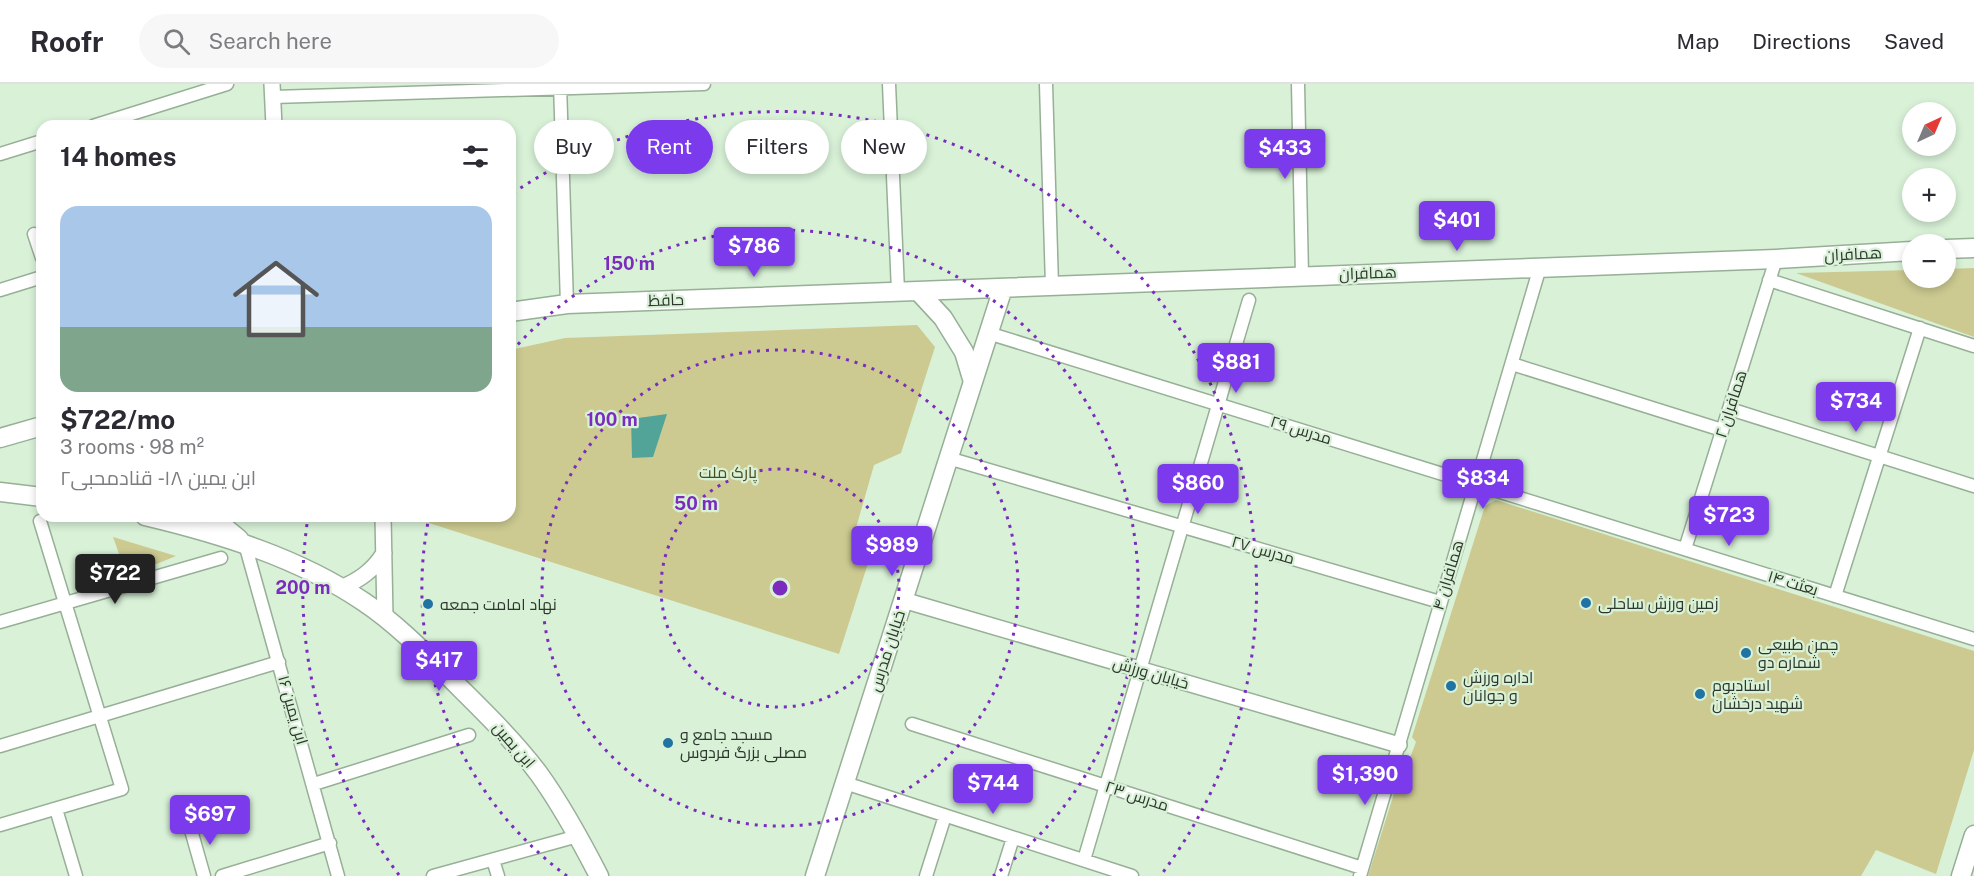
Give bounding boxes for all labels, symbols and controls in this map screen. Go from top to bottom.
search box [139,14,559,68]
text: Roofr [30,25,103,58]
icon: search [160,25,193,58]
text: Search here [208,28,332,54]
text: Map [1677,29,1719,54]
text: Directions [1752,29,1851,54]
text: Saved [1884,29,1944,54]
north arrow [1902,102,1956,156]
map controls [1902,102,1956,288]
chip: Buy [534,120,614,174]
chip: Rent [626,120,713,174]
chip: Filters [725,120,829,174]
chip: New [841,120,927,174]
pin: $433 [1249,129,1321,180]
text: $433 [1258,136,1312,160]
icon: filters [459,140,492,173]
text: 14 homes [60,141,176,172]
button: + [1902,168,1956,222]
pin: $401 [1421,201,1493,252]
text: $401 [1433,208,1481,232]
pin: $786 [718,227,790,278]
text: $786 [728,234,780,258]
button: − [1902,234,1956,288]
street label: همافران [1824,243,1882,266]
icon: home [222,245,330,353]
text: 150 m [603,253,655,274]
street label: همافران [1339,262,1397,285]
street label: حافظ [648,290,684,310]
pin: $881 [1200,343,1272,394]
text: $881 [1212,350,1260,374]
street label: همافران ۲ [1711,368,1752,441]
pin: $734 [1820,382,1892,433]
text: $734 [1830,389,1882,413]
text: $722/mo [60,404,175,435]
text: 100 m [586,409,638,430]
street label: مدرس ۲۹ [1268,412,1334,449]
text: 3 rooms · 98 m² [60,435,204,459]
pin: $834 [1447,459,1519,510]
park label: پارک ملت [699,463,758,484]
pin: $860 [1162,464,1234,515]
text: ابن یمین ۱۸ - قنادمحبی۲ [60,466,256,490]
text: $834 [1456,466,1510,490]
text: $860 [1171,471,1225,495]
text: 50 m [674,493,718,514]
pin: $723 [1693,496,1765,547]
text: $723 [1703,503,1755,527]
pin: $989 [856,526,928,577]
street label: مدرس ۲۷ [1229,532,1297,569]
text: $989 [865,533,919,557]
street label: همافران ۴ [1428,538,1469,613]
pin: $722 [79,554,151,605]
text: $722 [89,561,141,585]
street label: بعثت ۱۴ [1766,566,1820,600]
text: 200 m [276,577,330,598]
centre of rings [770,578,790,598]
place label: زمین ورزش ساحلی [1598,594,1719,614]
place label: نهاد امامت جمعه [440,595,557,615]
marker: زمین ورزش ساحلی [1579,596,1593,610]
marker: نهاد امامت جمعه [421,597,435,611]
street label: خیابان مدرس [865,608,910,694]
place label: چمن طبیعی شماره دو [1758,635,1838,672]
pin: $417 [403,641,475,692]
marker: چمن طبیعی شماره دو [1739,646,1753,660]
text: $417 [415,648,463,672]
street label: خیابان ورزش [1110,653,1191,694]
place label: اداره ورزش و جوانان [1463,668,1533,706]
street label: ابن یمین ۱۶ [273,673,312,747]
place label: استادیوم شهید درخشان [1712,676,1803,714]
marker: اداره ورزش و جوانان [1444,679,1458,693]
marker: استادیوم شهید درخشان [1693,687,1707,701]
street label: ابن یمین [488,718,539,772]
place label: مسجد جامع و مصلی بزرگ فردوس [680,725,807,763]
marker: مسجد جامع و مصلی بزرگ فردوس [661,736,675,750]
pin: $1,390 [1316,755,1414,806]
text: $1,390 [1332,762,1398,786]
pin: $744 [957,764,1029,815]
text: $744 [967,771,1019,795]
street label: مدرس ۲۳ [1103,777,1171,816]
pin: $697 [174,795,246,846]
text: $697 [184,802,236,826]

